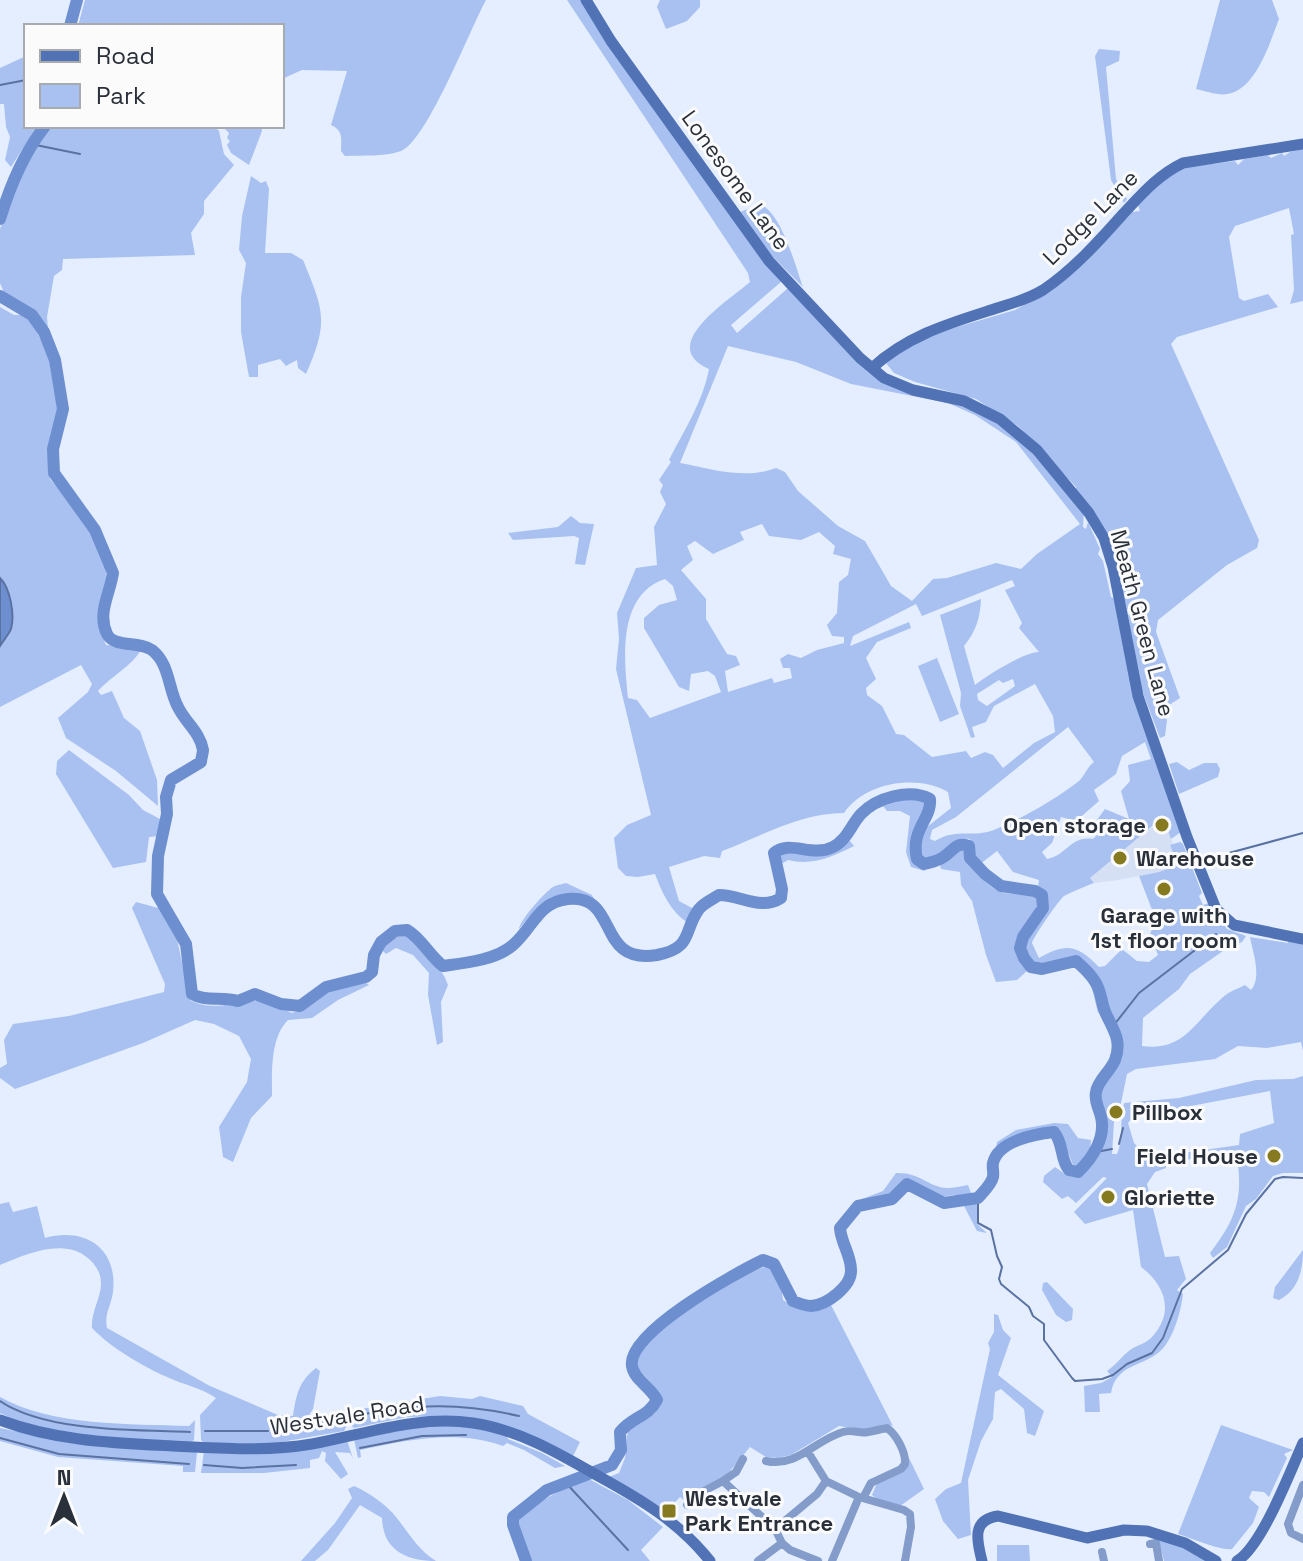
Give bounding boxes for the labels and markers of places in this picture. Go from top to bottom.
place label: Open storage [1003,811,1146,839]
marker: Open storage [1153,816,1171,834]
place label: Warehouse [1136,844,1254,872]
marker: Warehouse [1111,849,1129,867]
marker: Garage with 1st floor room [1155,880,1173,898]
place label: Garage with 1st floor room [1091,901,1237,954]
place label: Pillbox [1132,1098,1203,1126]
marker: Pillbox [1107,1103,1125,1121]
place label: Field House [1137,1142,1258,1170]
marker: Field House [1265,1147,1283,1165]
place label: Gloriette [1124,1183,1215,1211]
marker: Gloriette [1099,1188,1117,1206]
place label: Westvale Park Entrance [685,1484,833,1537]
marker: Westvale Park Entrance [660,1502,678,1520]

